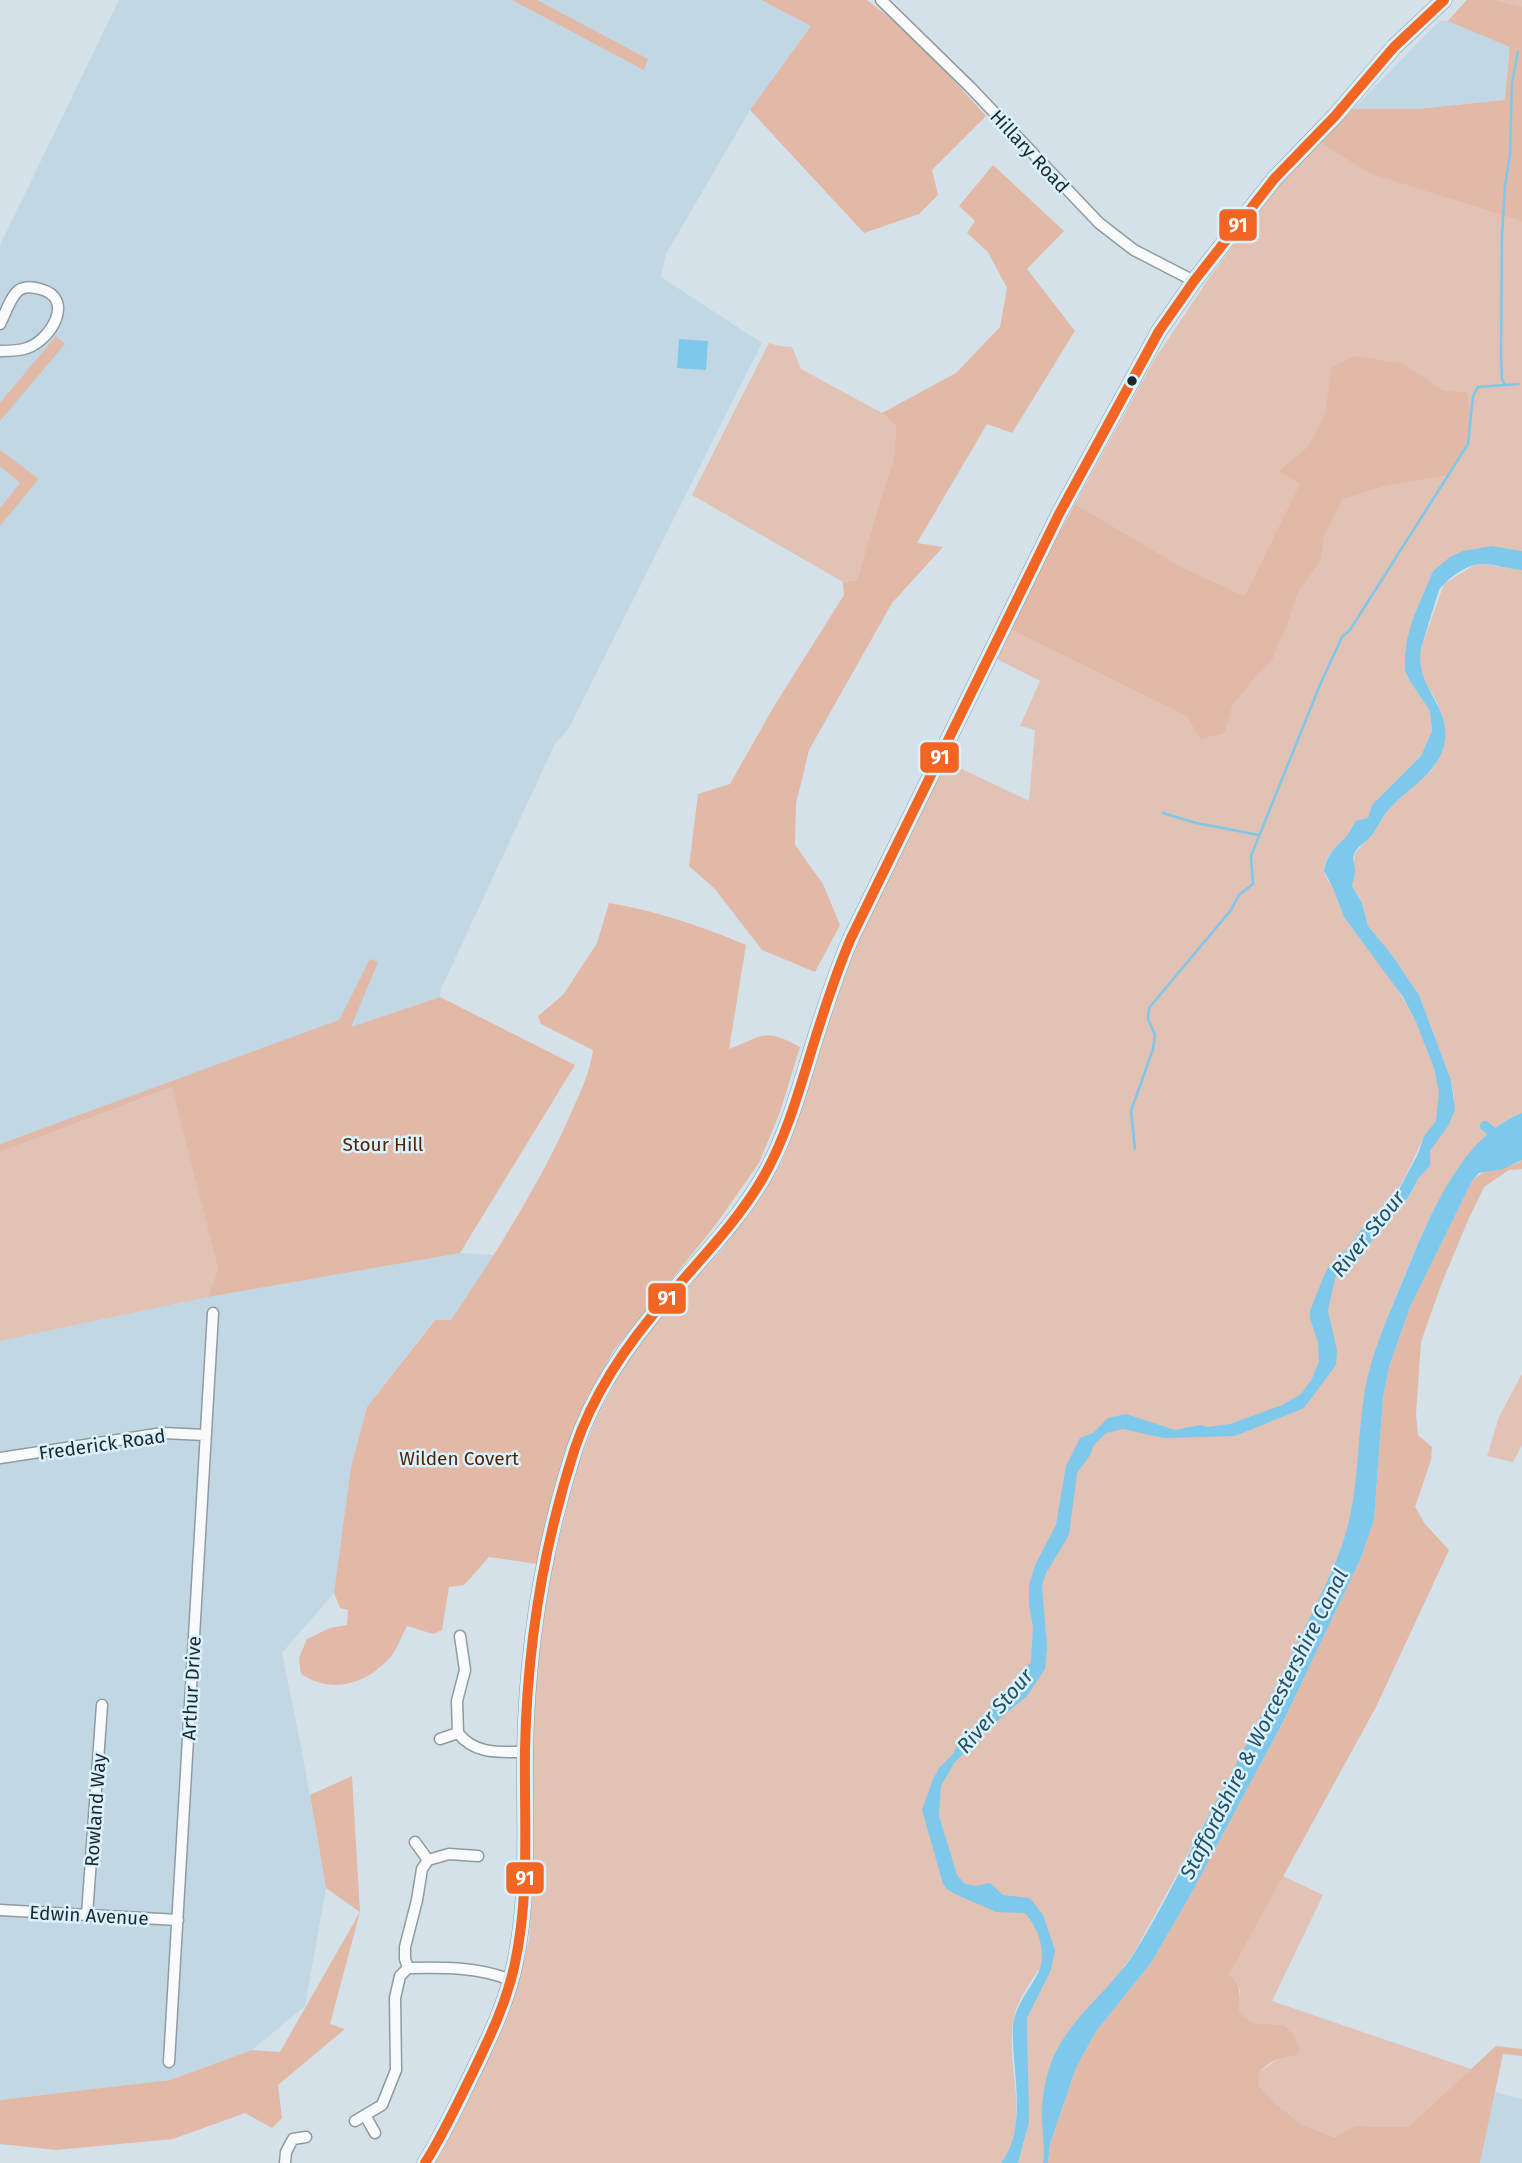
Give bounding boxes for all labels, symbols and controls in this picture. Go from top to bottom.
street label: Hillary Road [985,105,1074,198]
line badge: 91 [1218,208,1258,242]
text: 91 [1228,214,1248,237]
unlabelled marker [1125,374,1139,388]
line badge: 91 [919,741,960,774]
text: 91 [930,746,950,769]
park label: Stour Hill [343,1133,424,1156]
water label: River Stour [1325,1185,1411,1282]
line badge: 91 [647,1282,687,1315]
text: 91 [657,1287,677,1310]
street label: Frederick Road [37,1424,167,1465]
park label: Wilden Covert [399,1447,519,1470]
water label: Staffordshire & Worcestershire Canal [1174,1565,1354,1884]
street label: Arthur Drive [177,1635,206,1741]
water label: River Stour [951,1663,1039,1759]
street label: Rowland Way [80,1752,111,1868]
line badge: 91 [505,1861,545,1895]
text: 91 [515,1867,535,1890]
street label: Edwin Avenue [29,1901,149,1930]

